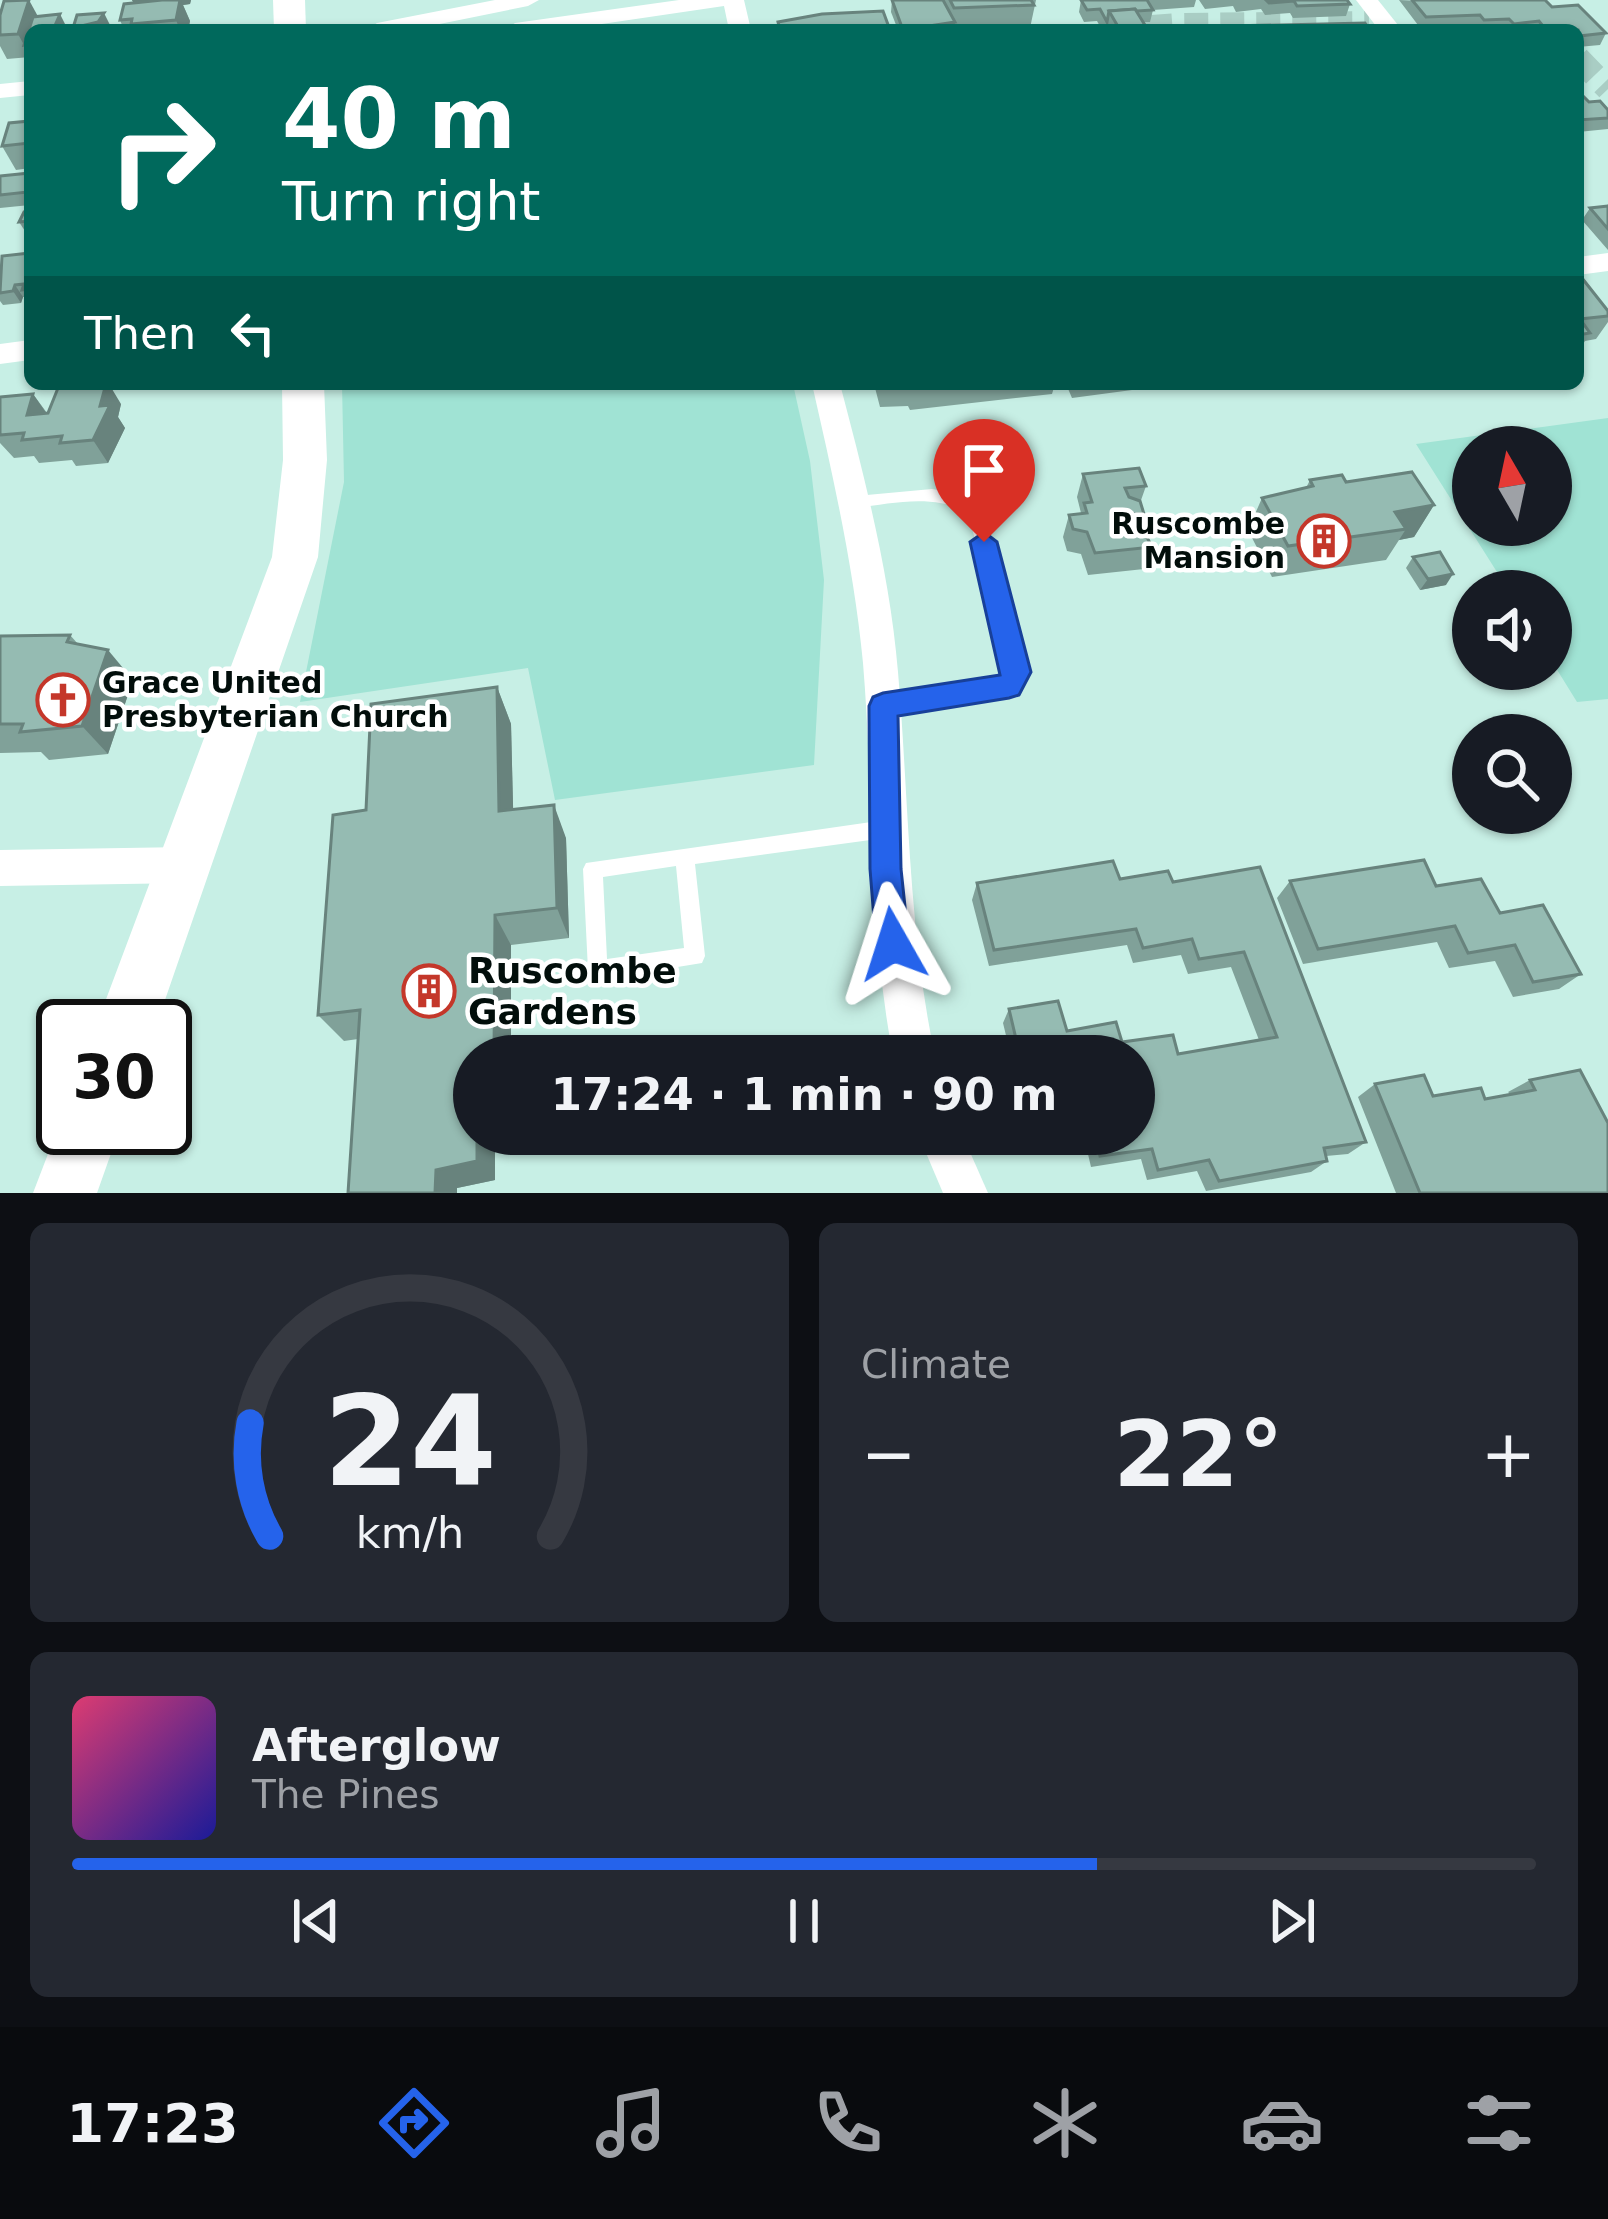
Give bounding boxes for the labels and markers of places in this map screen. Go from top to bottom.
pin [933,419,1035,542]
place label: Ruscombe Mansion [1111,506,1285,575]
building icon: Ruscombe Mansion [1296,513,1352,569]
place label: Grace United Presbyterian Church [102,665,449,734]
church icon: Grace United Presbyterian Church [35,672,91,728]
place label: Ruscombe Gardens [468,950,677,1032]
building icon: Ruscombe Gardens [401,963,457,1019]

